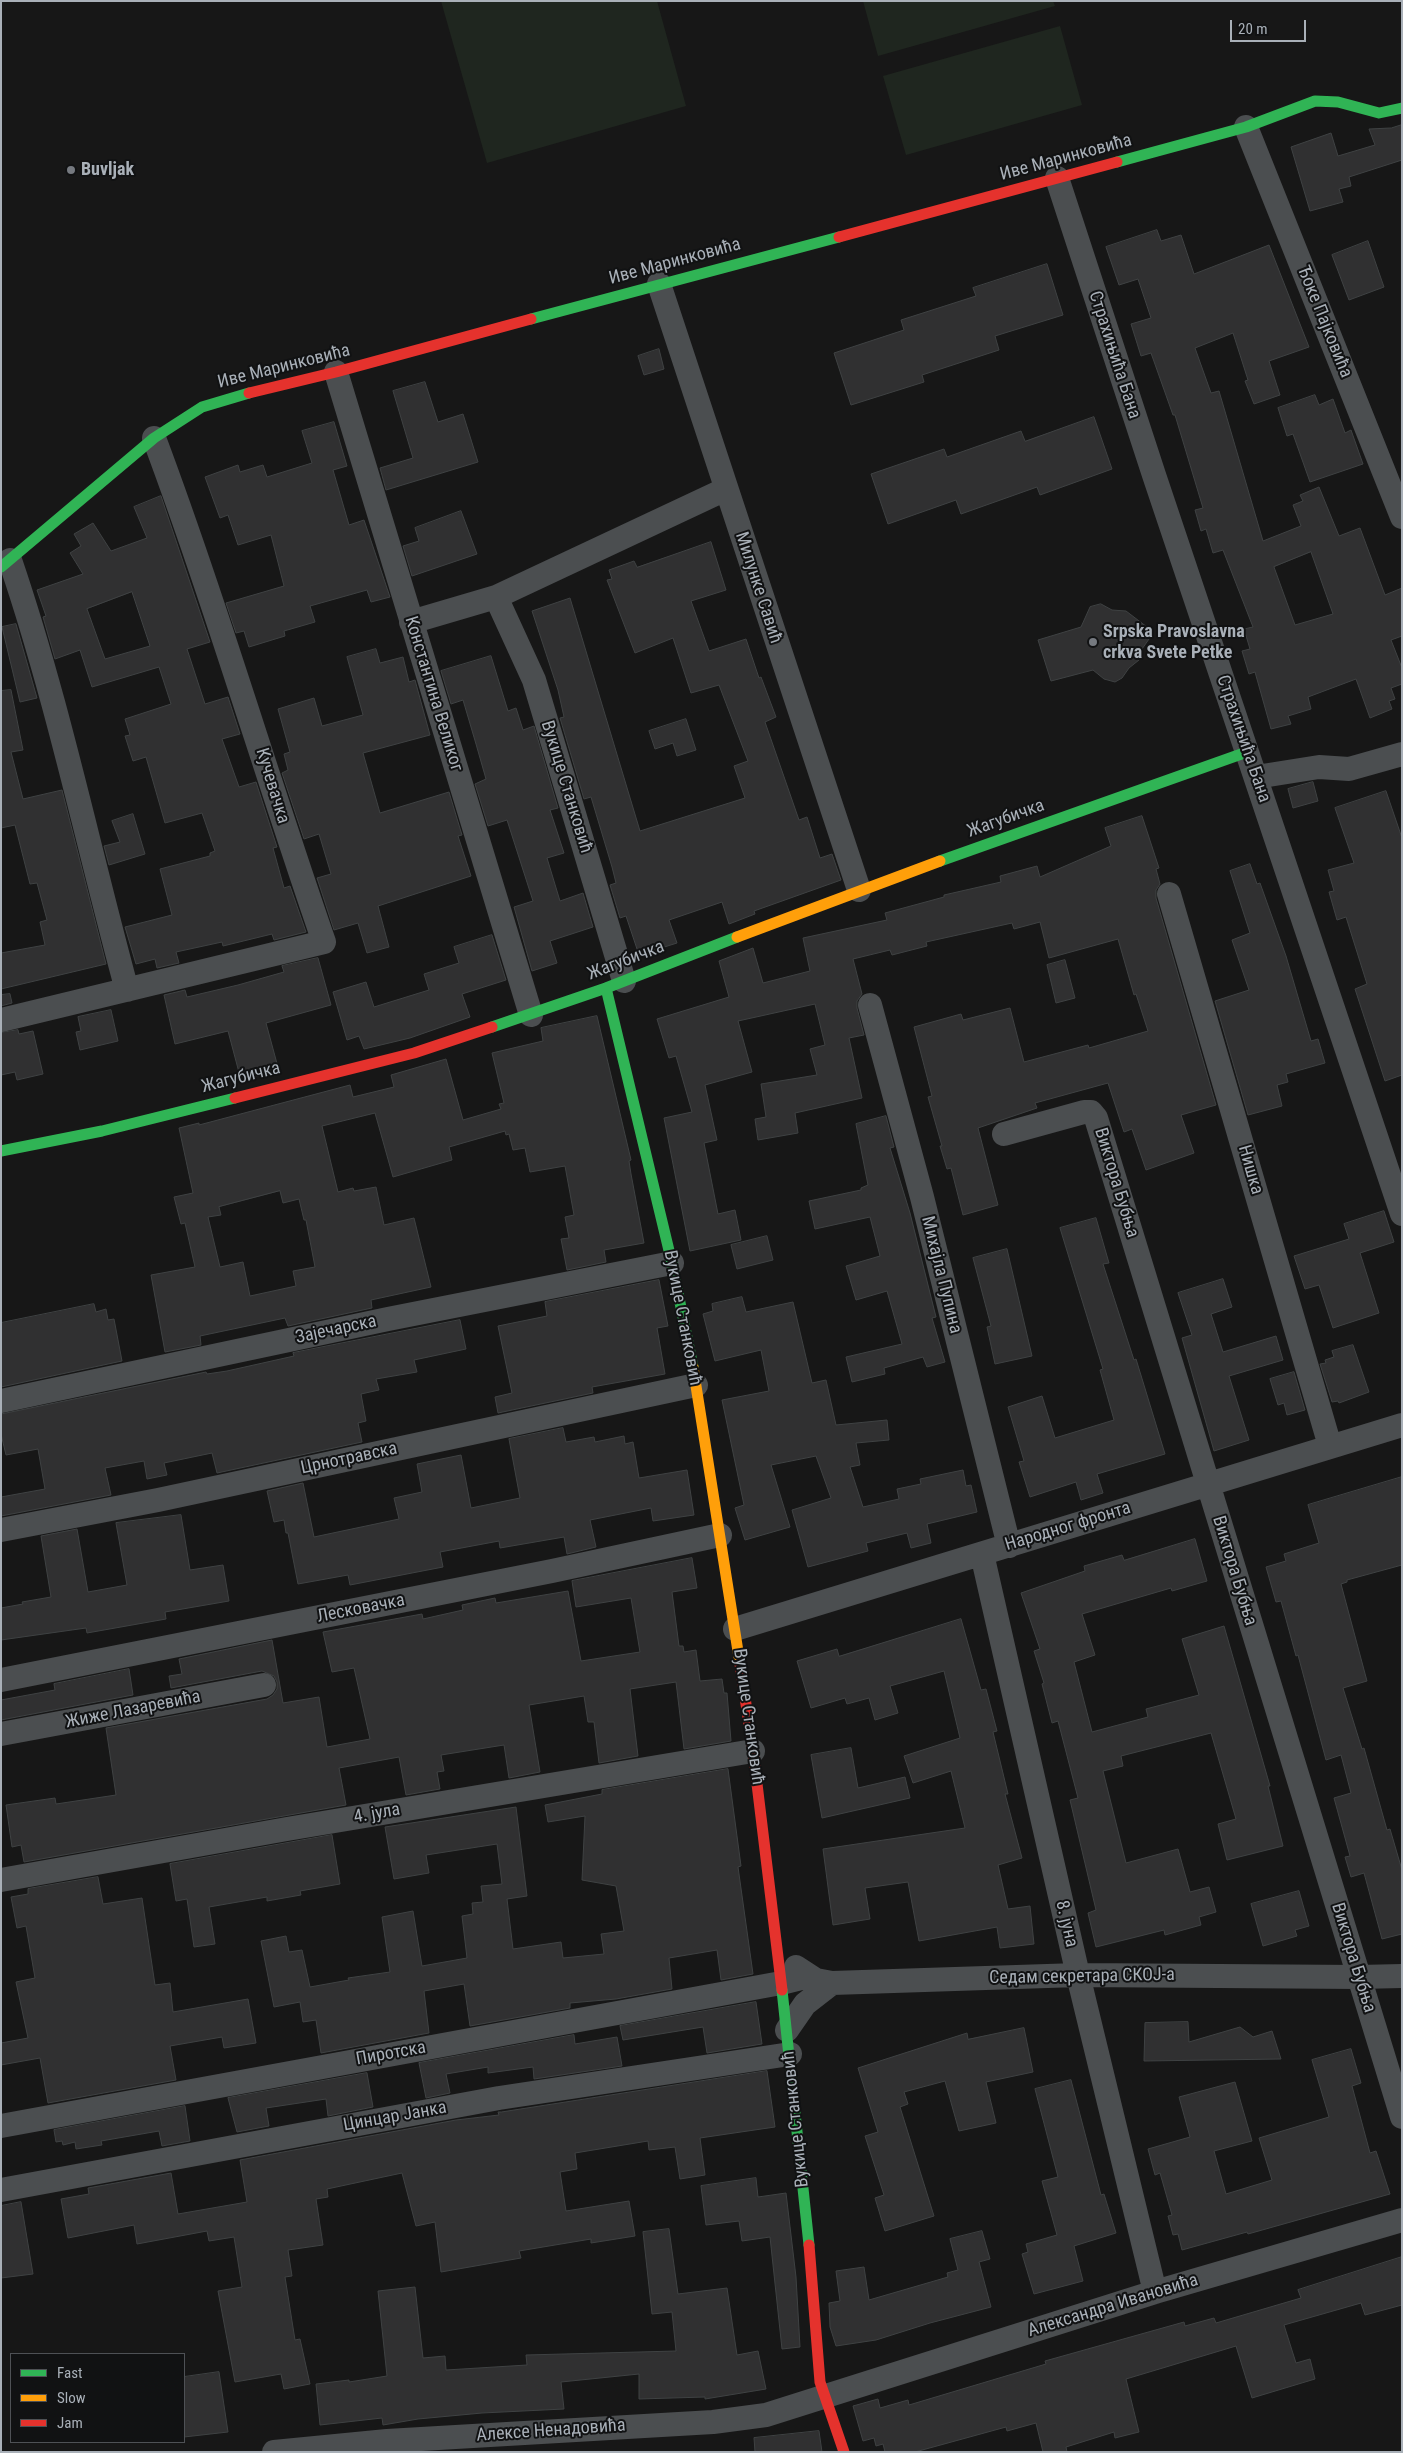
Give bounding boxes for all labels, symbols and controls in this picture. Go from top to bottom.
scale bar [1233,10,1309,42]
text: 20 m [1238,20,1268,38]
street label: Иве Маринковића [998,130,1134,186]
place label: Buvljak [81,159,134,181]
marker: Buvljak [65,164,77,176]
street label: Иве Маринковића [607,234,743,290]
street label: Ђоке Пајковића [1292,263,1356,381]
street label: Страхињића Бана [1083,288,1145,422]
street label: Иве Маринковића [216,340,352,394]
street label: Милунке Савић [730,530,786,646]
street label: Константина Великог [399,614,467,774]
place label: Srpska Pravoslavna crkva Svete Petke [1103,621,1245,664]
marker: Srpska Pravoslavna crkva Svete Petke [1087,636,1099,648]
street label: Страхињића Бана [1211,673,1275,805]
street label: Вукице Станковић [536,718,596,856]
street label: Кучевачка [250,746,294,826]
street label: Жагубичка [964,795,1048,843]
street label: Жагубичка [584,936,668,986]
street label: Жагубичка [199,1058,283,1098]
street label: Виктора Бубња [1089,1126,1143,1240]
street label: Нишка [1233,1143,1267,1197]
street label: Михајла Пупина [916,1214,966,1336]
street label: Вукице Станковић [658,1249,706,1387]
street label: Зајечарска [294,1311,378,1349]
street label: Црнотравска [299,1438,399,1480]
street label: Народног фронта [1003,1498,1133,1556]
street label: Виктора Бубња [1207,1514,1261,1628]
street label: Лесковачка [315,1590,407,1628]
street label: Вукице Станковић [728,1647,768,1787]
street label: Жиже Лазаревића [64,1686,202,1734]
street label: 4. јула [352,1799,402,1829]
street label: 8. јуна [1050,1899,1082,1949]
street label: Виктора Бубња [1326,1901,1380,2015]
street label: Седам секретара СКОЈ-а [989,1965,1175,1989]
street label: Пиротска [354,2037,428,2071]
street label: Вукице Станковић [778,2050,814,2188]
street label: Цинцар Јанка [342,2097,448,2137]
street label: Александра Ивановића [1025,2270,1201,2342]
legend [10,2353,185,2443]
text: Fast [57,2364,82,2382]
text: Slow [57,2389,86,2407]
text: Jam [57,2414,83,2432]
street label: Алексе Ненадовића [476,2415,626,2447]

